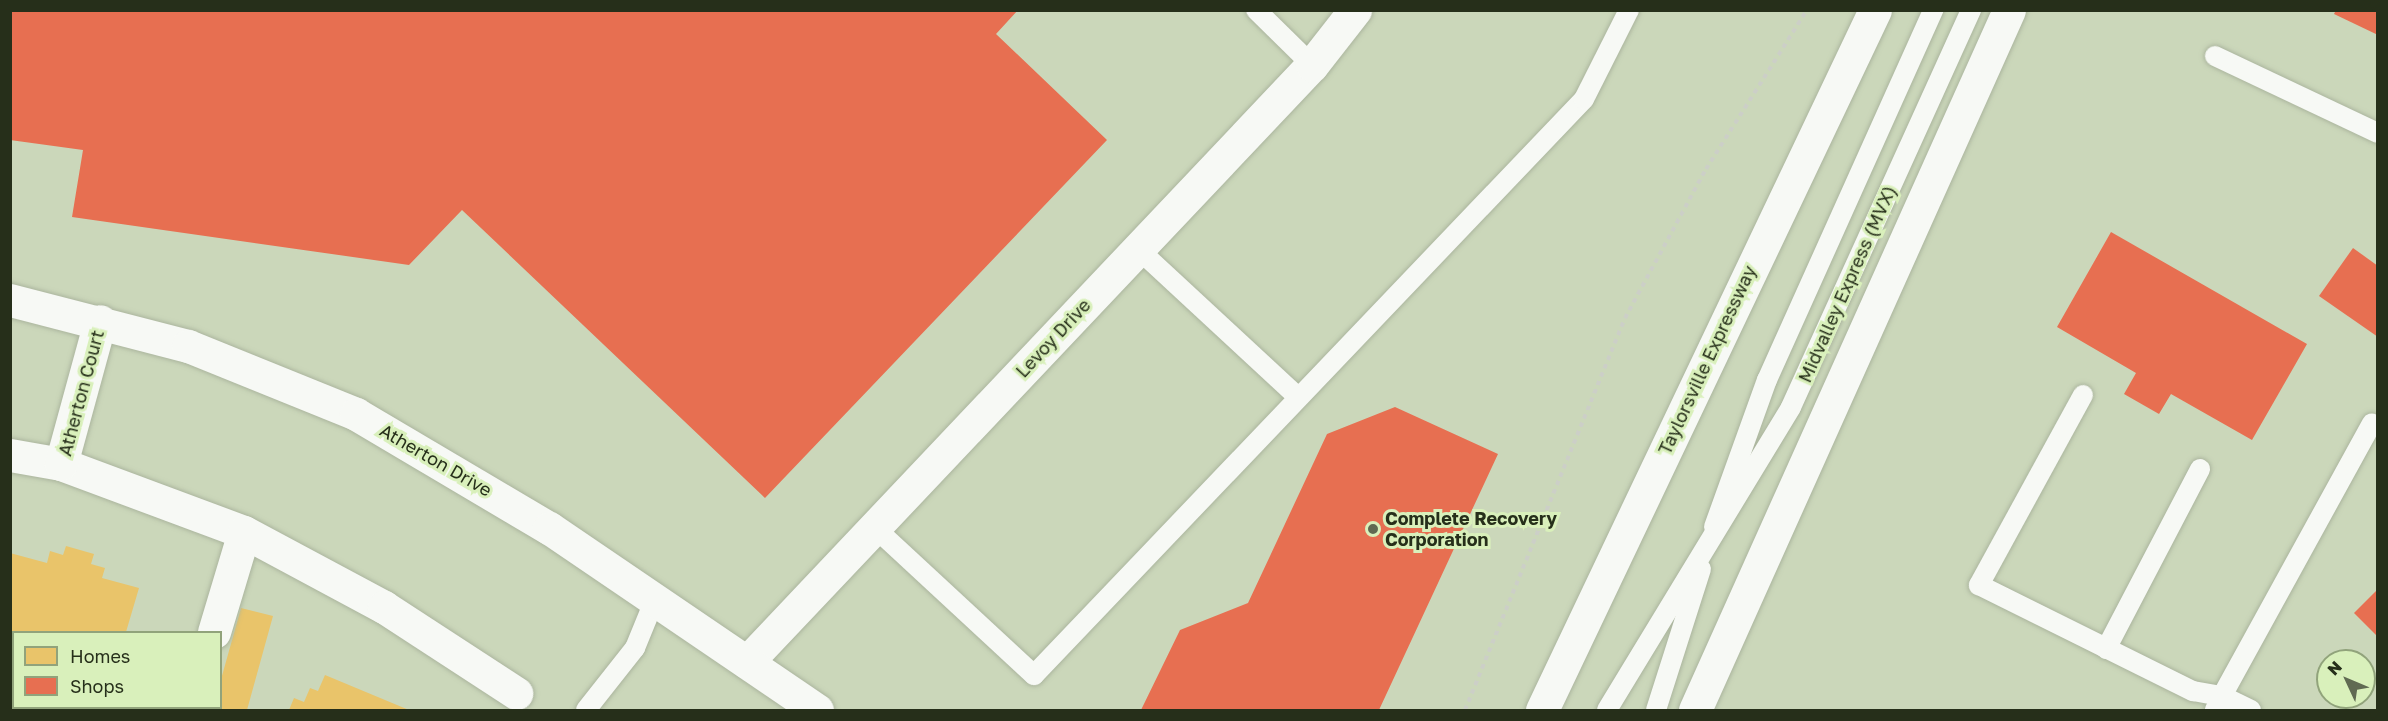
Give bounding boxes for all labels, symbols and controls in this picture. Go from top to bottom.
street label: Midvalley Express (MVX) [1794,182,1900,386]
street label: Taylorsville Expressway [1654,262,1760,458]
street label: Levoy Drive [1011,294,1095,382]
street label: Atherton Court [54,328,108,458]
street label: Atherton Drive [376,419,496,501]
place label: Complete Recovery Corporation [1385,508,1557,550]
marker: Complete Recovery Corporation [1366,522,1380,536]
legend [12,631,222,709]
text: Homes [70,645,130,667]
north arrow [2316,649,2376,709]
text: N [2323,657,2346,679]
text: Shops [70,675,124,697]

